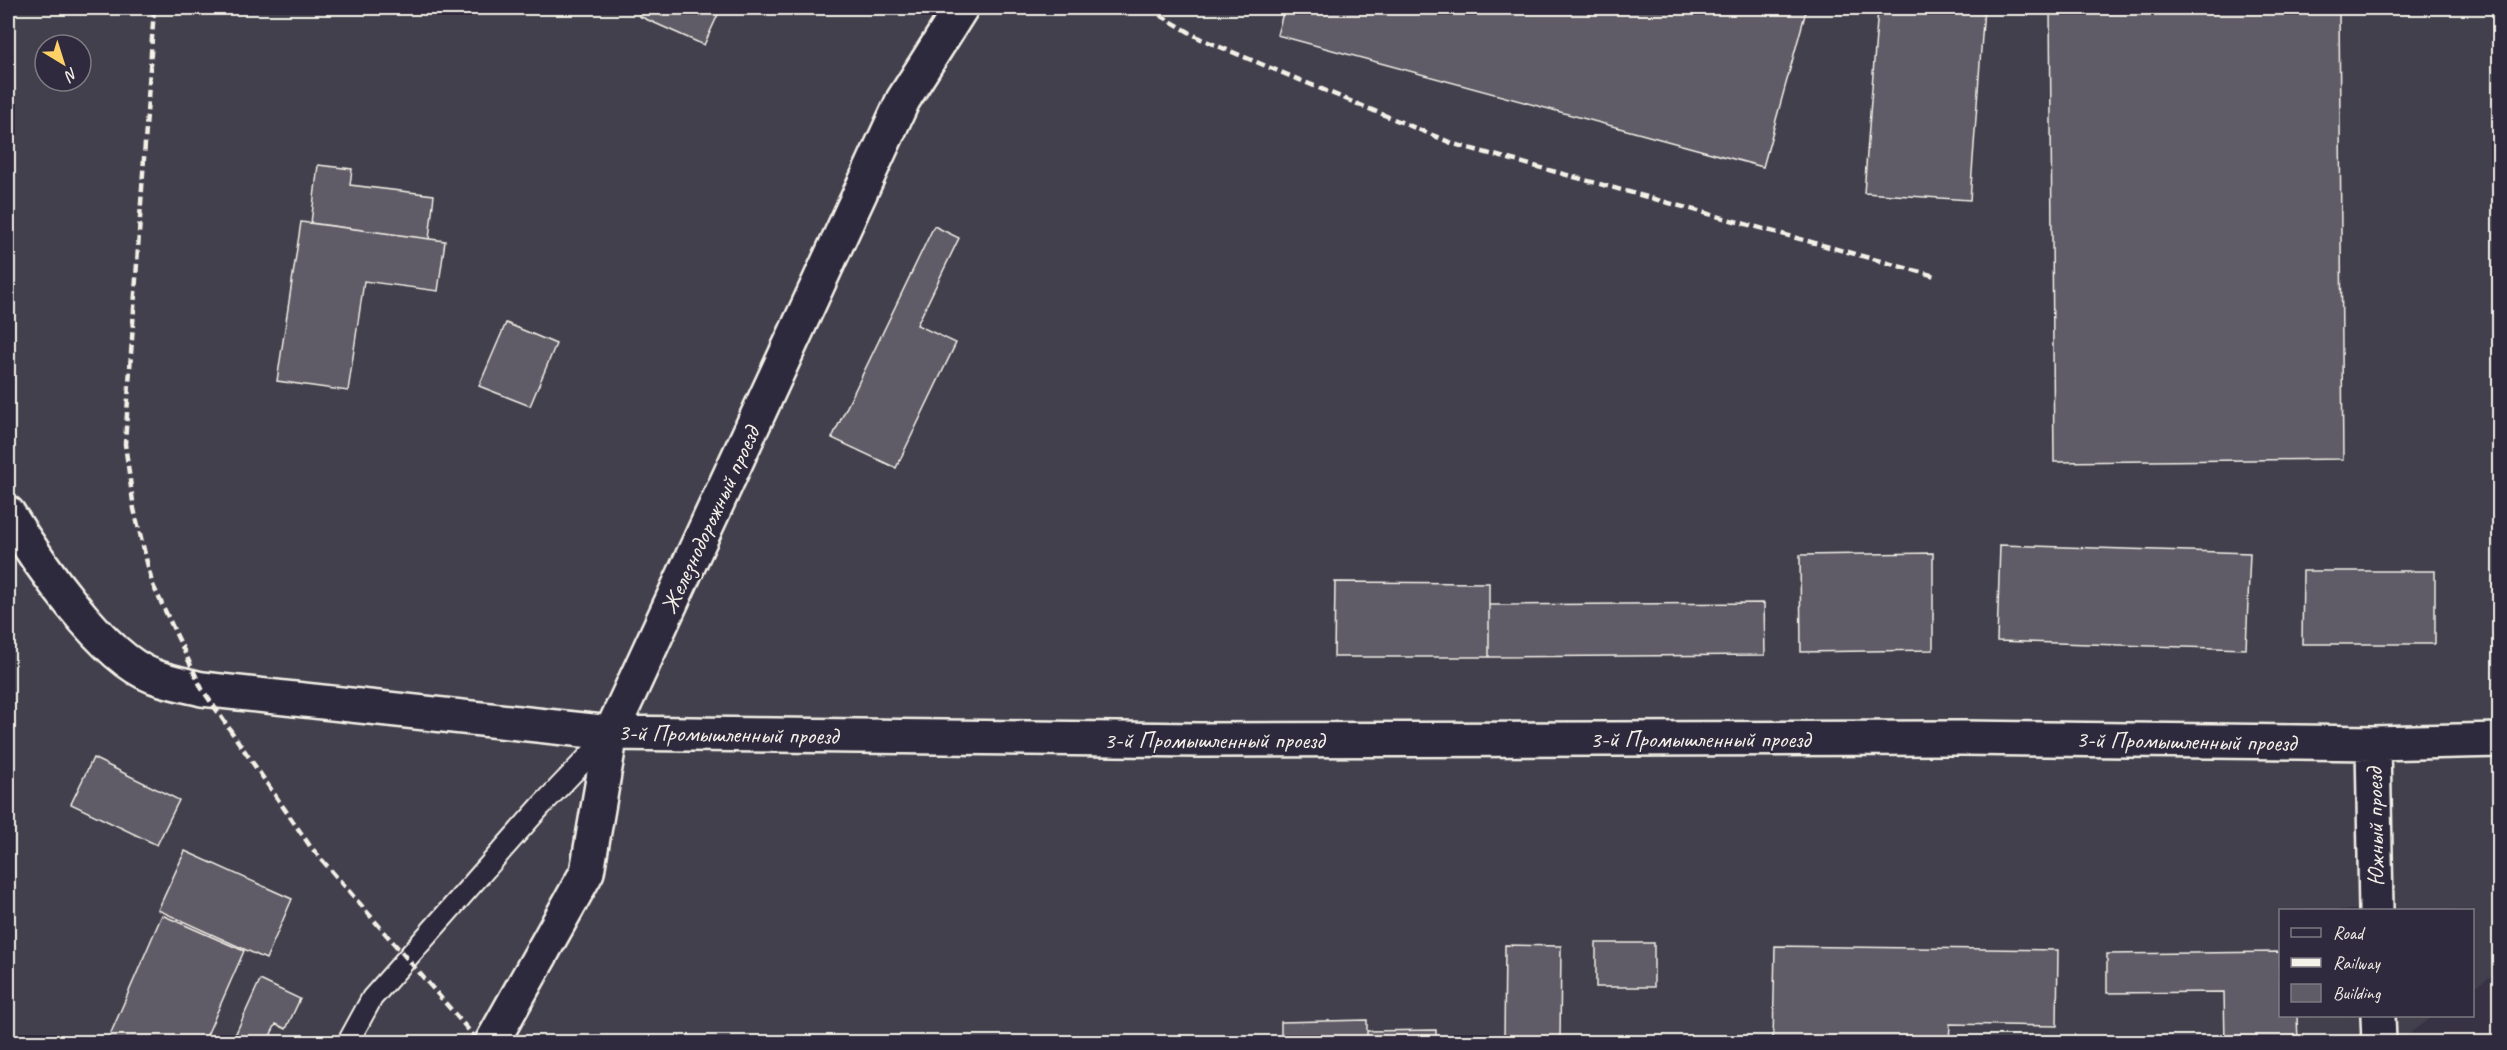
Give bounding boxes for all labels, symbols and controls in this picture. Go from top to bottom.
north arrow [33,33,93,93]
text: N [59,63,82,87]
street label: Железнодорожный проезд [653,419,768,618]
street label: 3-й Промышленный проезд [618,717,841,751]
street label: 3-й Промышленный проезд [1590,724,1813,754]
street label: 3-й Промышленный проезд [2076,724,2299,758]
street label: 3-й Промышленный проезд [1104,725,1327,755]
street label: Южный проезд [2359,765,2391,886]
legend [2279,909,2474,1017]
text: Road [2333,922,2366,944]
text: Railway [2333,952,2381,974]
text: Building [2333,982,2382,1004]

